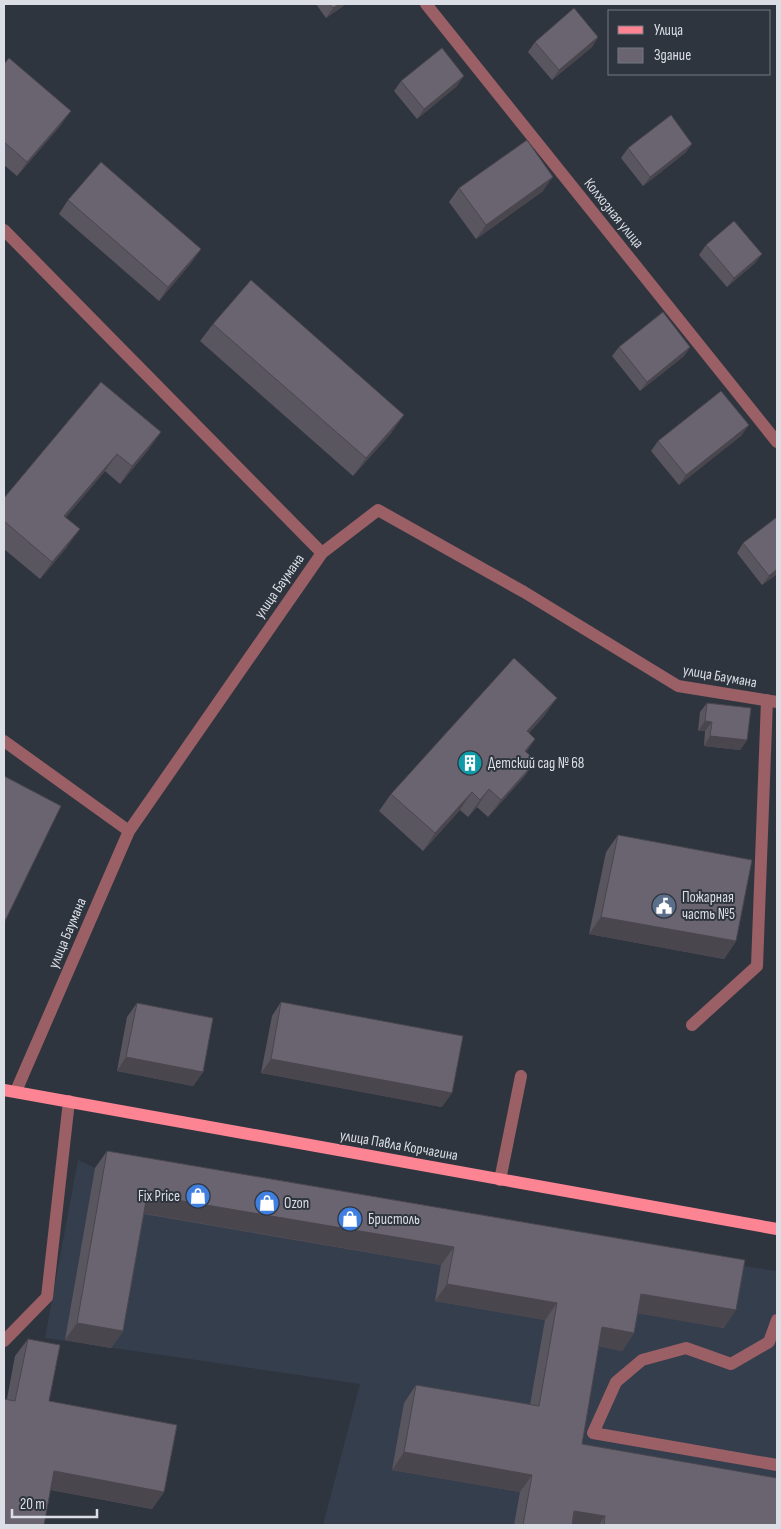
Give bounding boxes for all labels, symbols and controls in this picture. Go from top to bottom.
legend [608,10,771,75]
text: Улица [654,21,683,40]
text: Здание [654,46,691,65]
street label: Колхозная улица [580,174,648,252]
street label: улица Баумана [250,550,309,622]
street label: улица Баумана [681,661,759,692]
building icon: Детский сад № 68 [457,750,483,776]
place label: Детский сад № 68 [488,754,584,773]
place label: Пожарная часть №5 [682,888,735,924]
public building icon: Пожарная часть №5 [651,893,677,919]
street label: улица Баумана [44,895,91,971]
street label: улица Павла Корчагина [338,1126,460,1165]
shop icon: Fix Price [185,1183,211,1209]
place label: Fix Price [138,1187,180,1206]
shop icon: Ozon [254,1190,280,1216]
place label: Ozon [284,1194,309,1213]
shop icon: Бристоль [337,1206,363,1232]
place label: Бристоль [368,1210,420,1229]
scale bar [12,1486,98,1518]
text: 20 m [20,1495,45,1514]

